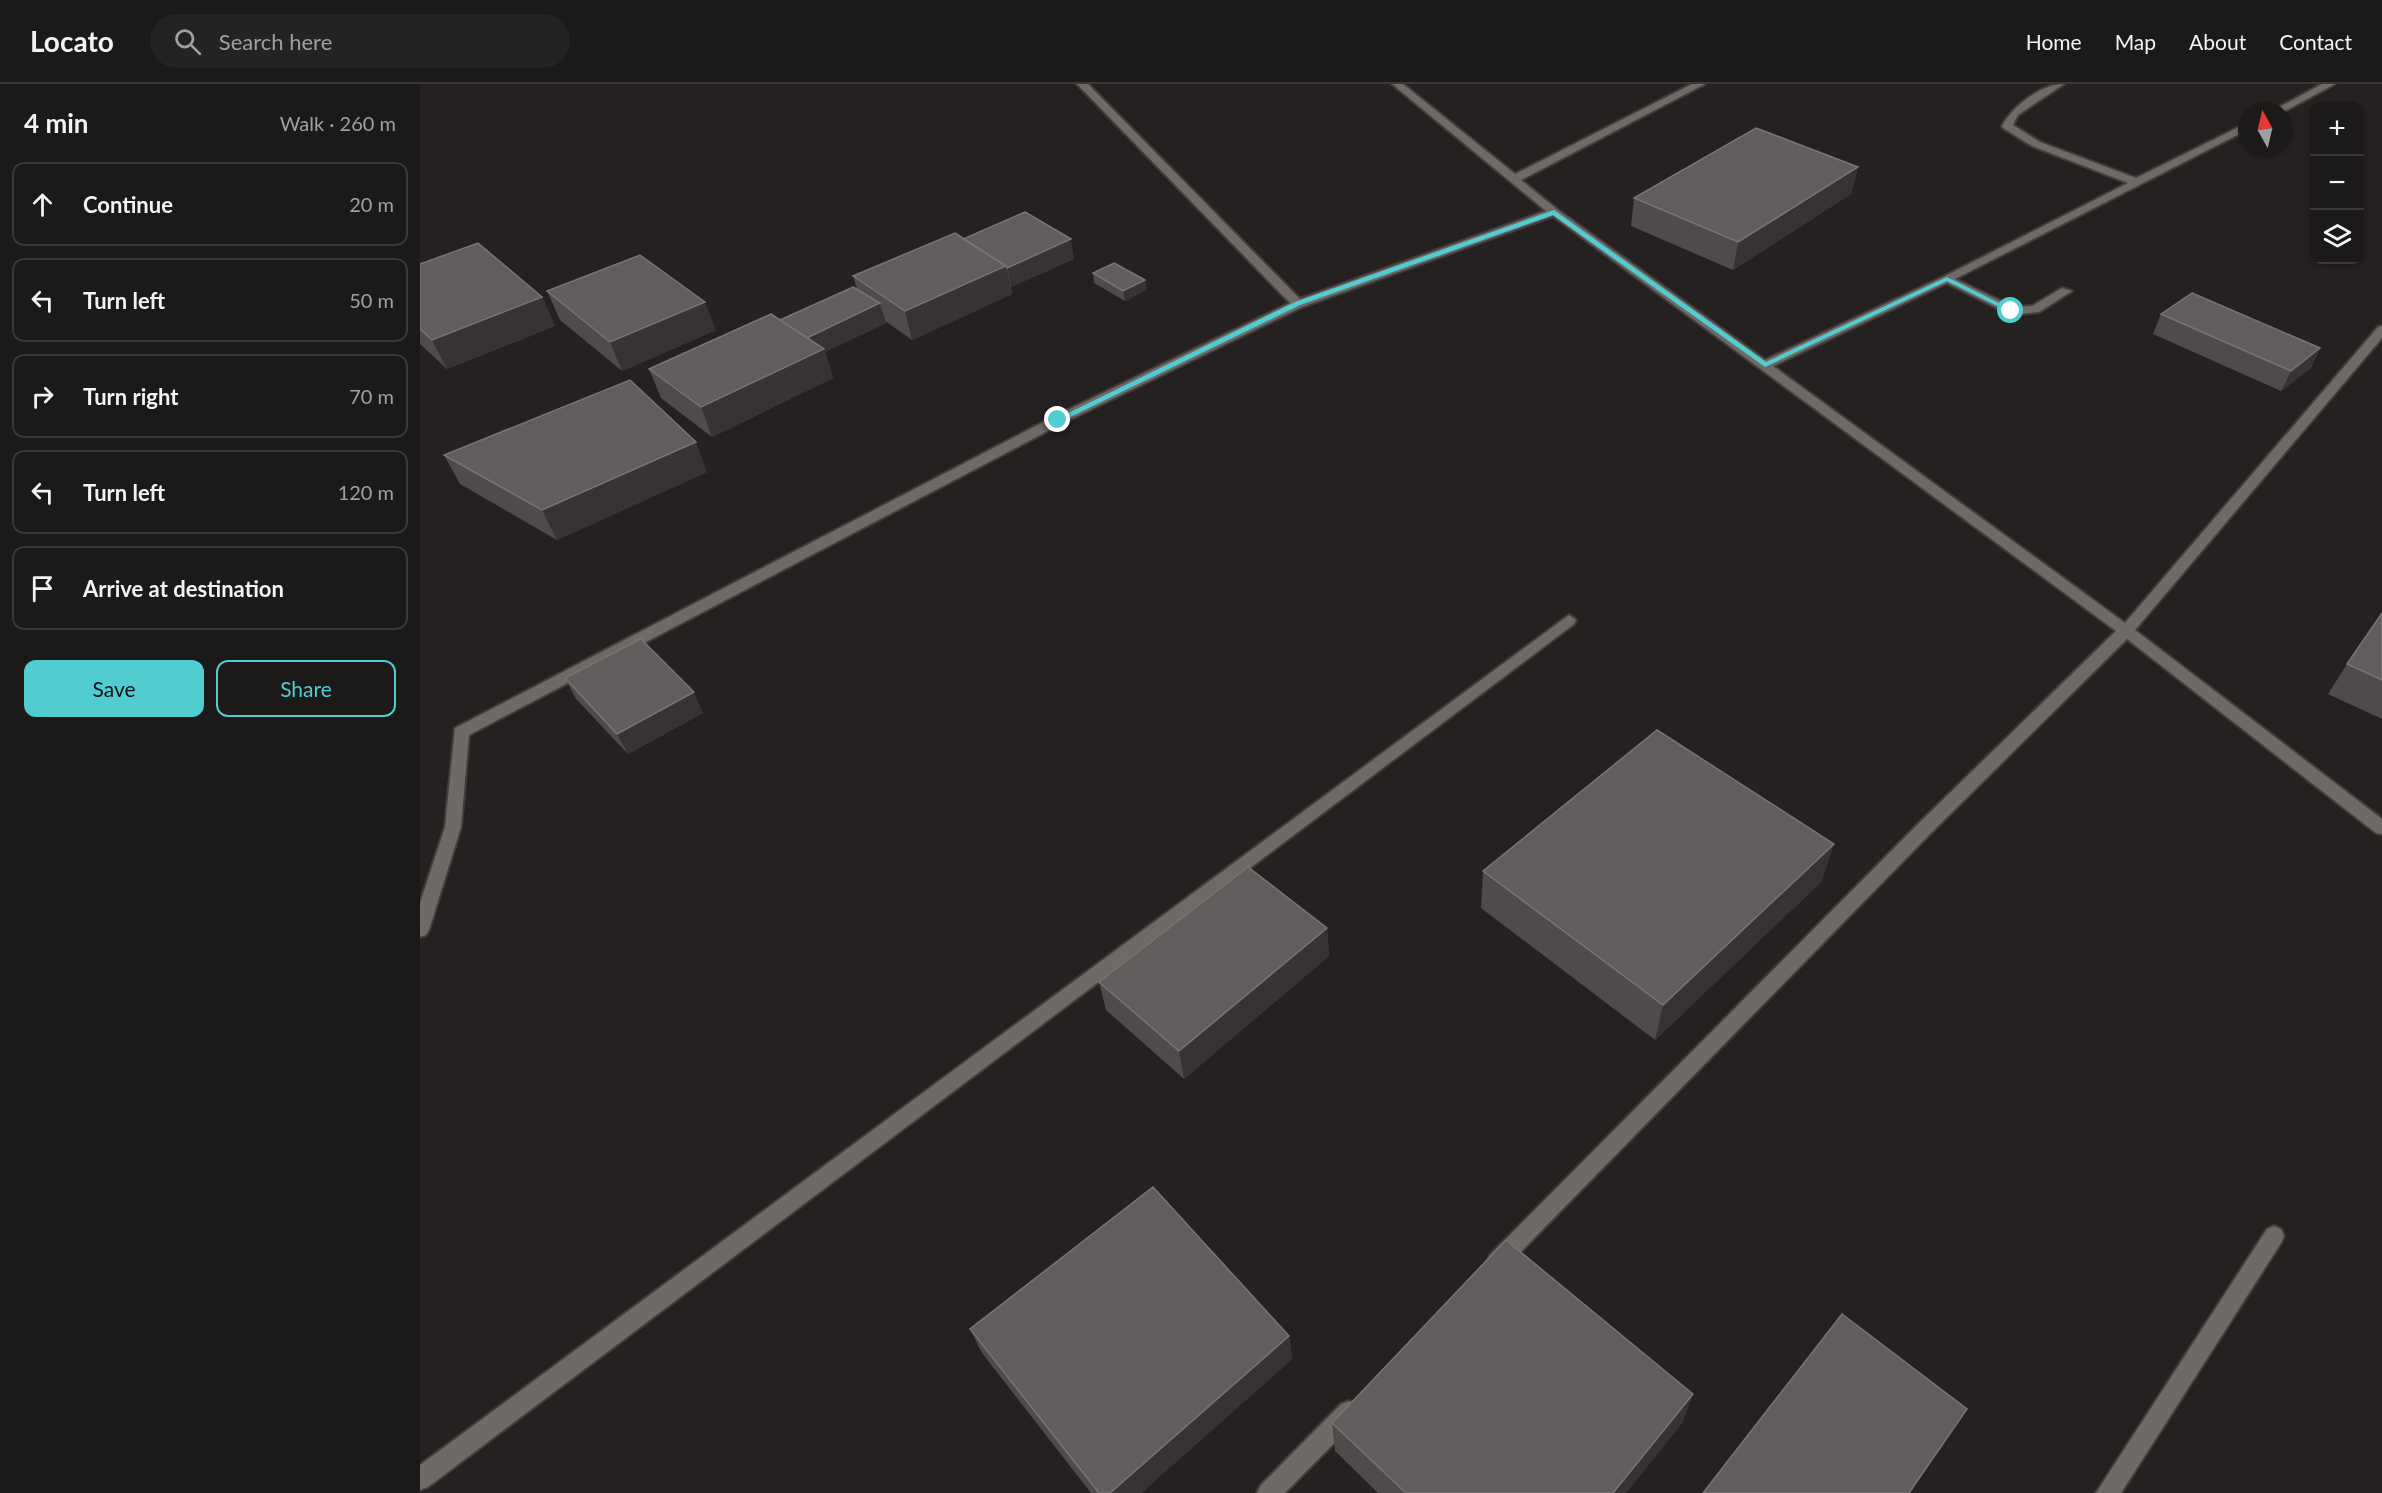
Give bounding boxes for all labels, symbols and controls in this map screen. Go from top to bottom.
search box [150,14,570,68]
text: Locato [30,24,114,58]
icon: search [171,25,204,58]
text: Search here [219,28,332,55]
text: Home [2026,29,2082,54]
text: Map [2115,29,2156,54]
text: About [2189,29,2246,54]
text: Contact [2279,29,2352,54]
north arrow [2238,102,2292,156]
map controls [2310,102,2364,264]
button: + [2310,102,2364,156]
text: 4 min [24,107,88,139]
text: Walk · 260 m [280,111,396,135]
button: − [2310,156,2364,210]
icon: ahead [26,188,59,221]
text: Continue [83,191,173,218]
text: 20 m [349,192,394,216]
button: layers [2310,210,2364,264]
icon: left [26,284,59,317]
text: Turn left [83,287,165,314]
text: 50 m [349,288,394,312]
route start [1997,297,2023,323]
icon: right [26,380,59,413]
text: Turn right [83,383,178,410]
text: 70 m [349,384,394,408]
route end [1044,406,1070,432]
icon: left [26,476,59,509]
text: Turn left [83,479,165,506]
text: 120 m [338,480,394,504]
icon: arrive [26,572,59,605]
text: Arrive at destination [83,575,284,602]
button: Save [24,660,204,717]
button: Share [216,660,396,717]

